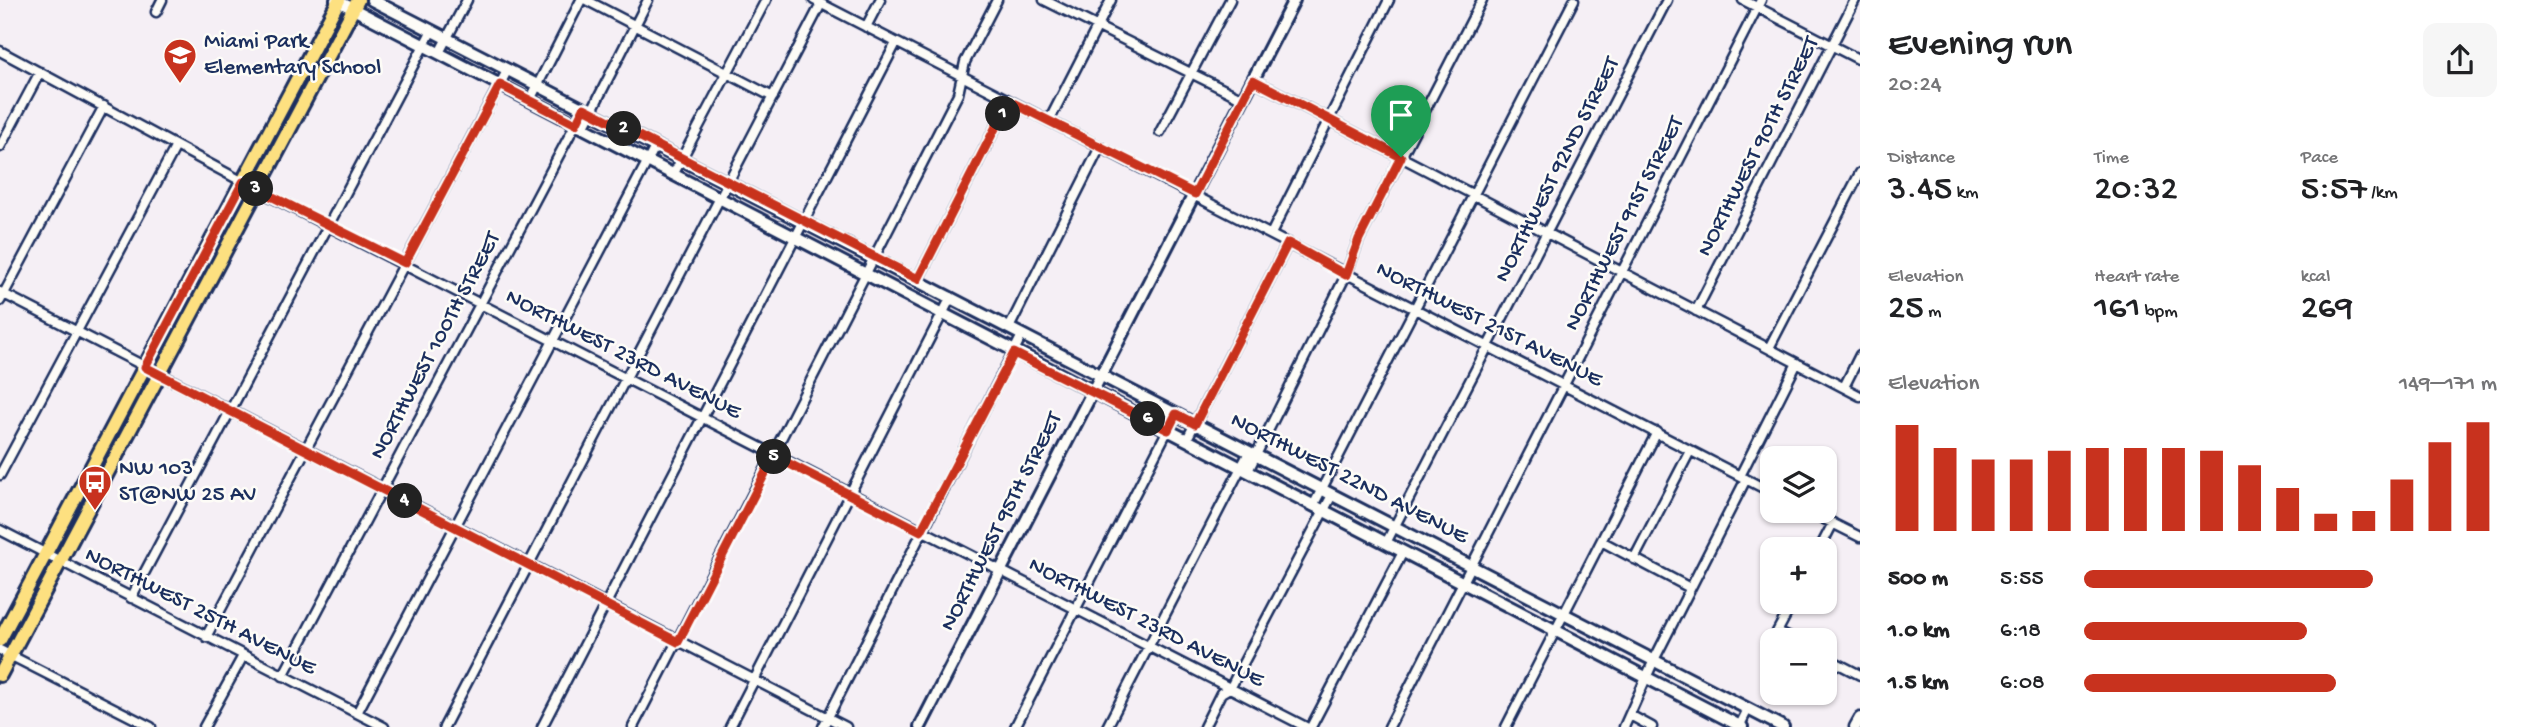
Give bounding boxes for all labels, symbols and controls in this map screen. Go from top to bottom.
button: share [2423,23,2497,97]
text: Evening run [1888,24,2072,68]
place label: Miami Park Elementary School [204,29,381,82]
street label: NORTHWEST 90TH STREET [1692,32,1827,261]
school or university icon: Miami Park Elementary School [161,36,199,85]
street label: NORTHWEST 92ND STREET [1489,52,1627,287]
text: 20:24 [1888,72,1942,99]
pin [1371,85,1431,157]
pin: 1 [986,96,1020,132]
icon: arrive [1382,96,1420,134]
text: 1 [999,102,1006,125]
pin: 2 [606,111,642,146]
street label: NORTHWEST 91ST STREET [1559,111,1691,336]
text: 2 [619,117,628,140]
text: Distance [1888,147,1955,170]
text: Time [2094,147,2129,170]
text: Pace [2301,147,2338,170]
text: 3.45 [1888,170,1952,211]
text: 20:32 [2094,170,2178,211]
text: 5:57 [2301,170,2367,211]
pin: 3 [238,172,274,206]
text: 3 [251,177,260,200]
text: km [1952,182,1979,205]
text: /km [2367,182,2398,205]
street label: NORTHWEST 100TH STREET [365,227,508,464]
street label: NORTHWEST 21ST AVENUE [1371,256,1608,395]
text: Elevation [1888,266,1964,289]
text: Heart rate [2094,266,2179,289]
text: kcal [2301,266,2330,289]
street label: NORTHWEST 23RD AVENUE [501,284,747,427]
text: 25 [1888,289,1924,330]
text: 161 [2094,289,2140,330]
text: 269 [2301,289,2353,330]
text: m [1924,301,1942,324]
text: bpm [2140,301,2178,324]
text: Elevation [1888,371,1979,398]
text: 149–171 m [2399,371,2497,398]
pin: 6 [1130,402,1166,436]
street label: NORTHWEST 95TH STREET [935,407,1069,636]
text: 6 [1143,407,1152,430]
street label: NORTHWEST 22ND AVENUE [1226,407,1474,551]
pin: 5 [756,440,792,475]
text: 5 [769,445,779,468]
map controls [1760,446,1837,705]
button: layers [1760,446,1837,523]
place label: NW 103 ST@NW 25 AV [119,456,256,509]
bus stop icon: NW 103 ST@NW 25 AV [76,463,114,512]
pin: 4 [388,484,422,518]
text: 4 [400,489,409,512]
button: + [1760,537,1837,614]
street label: NORTHWEST 25TH AVENUE [80,542,322,683]
street label: NORTHWEST 23RD AVENUE [1024,552,1270,695]
text: 500 m [1888,566,1948,593]
text: 5:55 [2000,566,2044,593]
text: 1.0 km [1888,618,1950,645]
text: 6:18 [2000,618,2041,645]
button: − [1760,628,1837,705]
text: 1.5 km [1888,670,1949,697]
text: 6:08 [2000,670,2045,697]

